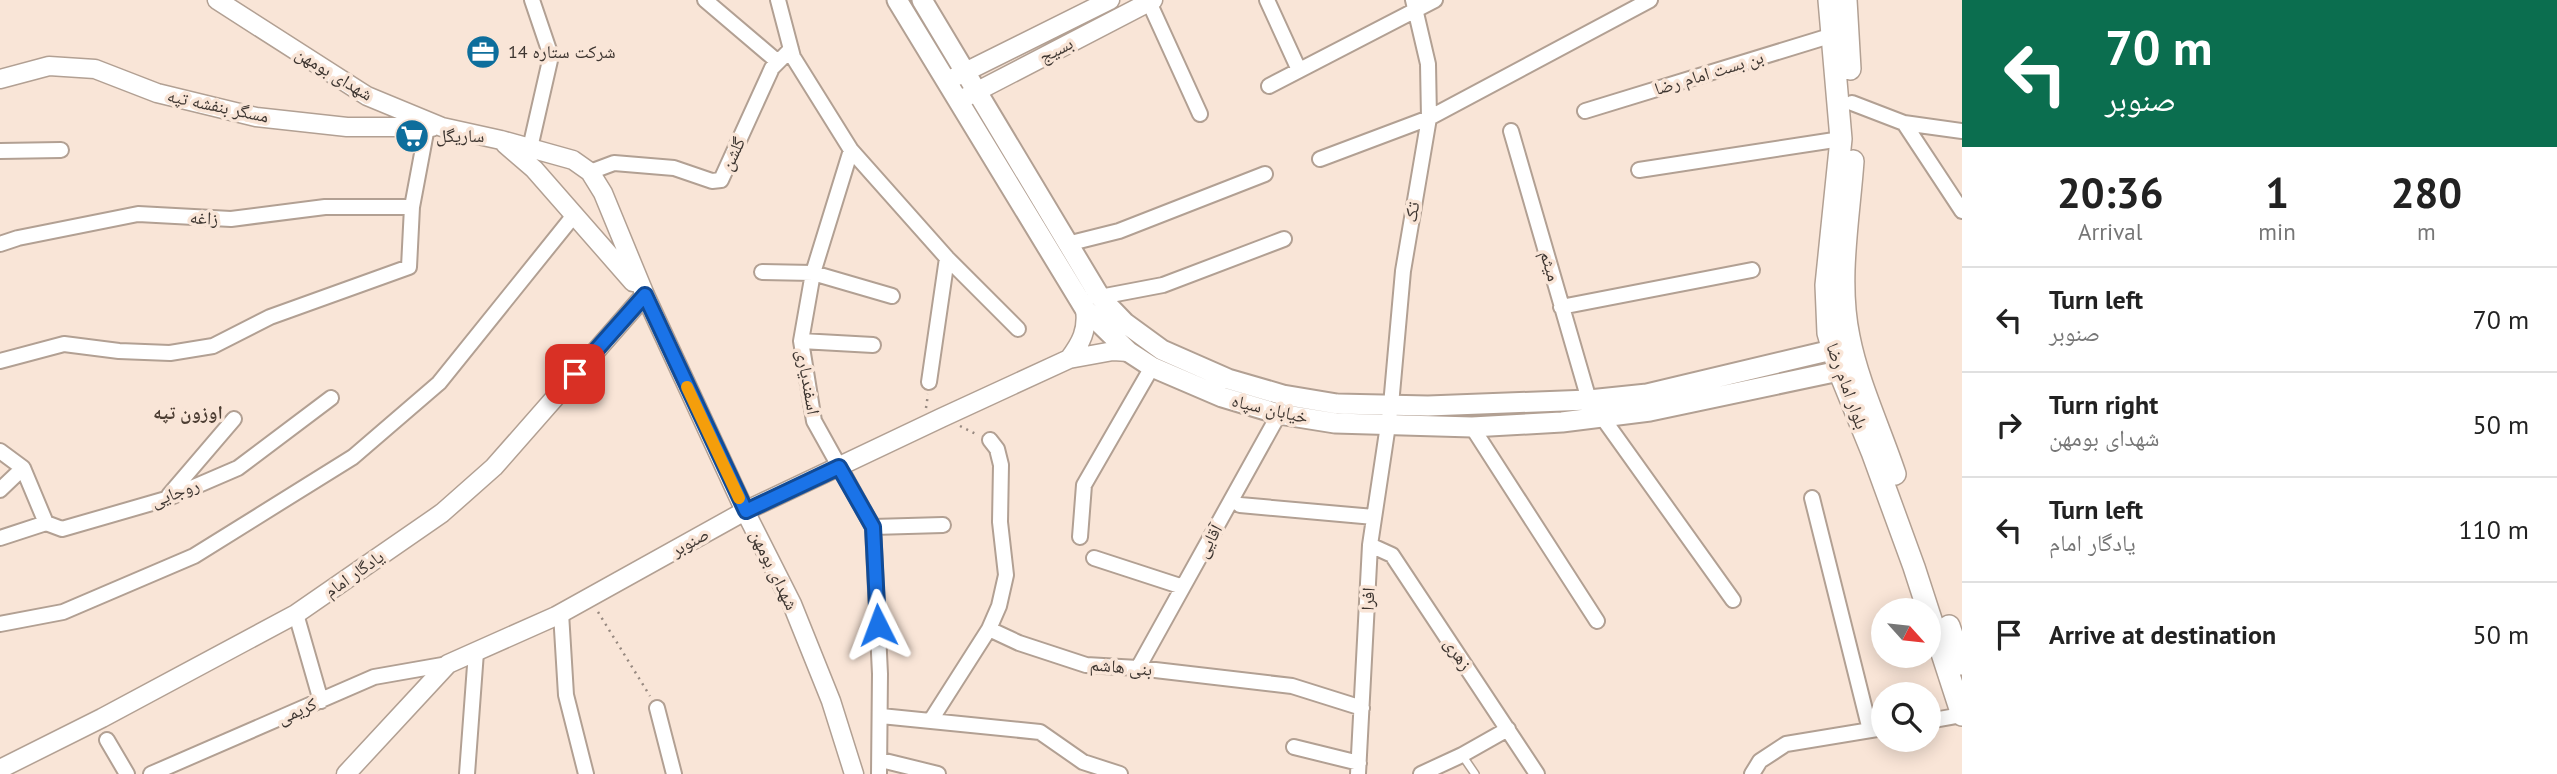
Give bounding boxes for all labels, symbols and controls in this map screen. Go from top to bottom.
text: 70 m [2105,15,2212,79]
icon: left [1990,28,2081,119]
street label: بسیج [1035,31,1077,69]
office icon: شرکت ستاره 14 [464,33,502,71]
place label: شرکت ستاره 14 [508,40,616,63]
street label: شهدای بومهن [291,41,377,106]
street label: بن بست امام رضا [1651,45,1767,101]
text: صنوبر [2105,78,2176,120]
street label: مسگر بنفشه تپه [165,84,271,128]
supermarket icon: ساریگل [393,117,431,155]
place label: ساریگل [436,124,484,147]
street label: گلشن [715,133,750,174]
text: 20:36 [2057,165,2163,220]
text: 1 [2265,165,2289,220]
text: 280 [2391,165,2462,220]
street label: تک [1399,200,1424,224]
street label: زاغه [189,205,219,230]
text: Arrival [2078,217,2142,246]
text: min [2258,217,2296,246]
text: m [2417,217,2436,246]
street label: میثم [1534,248,1566,284]
text: Turn left [2049,283,2143,316]
icon: left [1990,301,2028,339]
text: 70 m [2473,303,2529,336]
text: صنوبر [2049,318,2100,347]
street label: بلوار امام رضا [1820,340,1874,432]
pin [545,344,605,404]
street label: اسفندیاری [791,348,826,416]
icon: arrive [556,355,594,393]
text: Turn right [2049,388,2158,421]
street label: خیابان سپاه [1230,389,1310,429]
district label: اوزون تپه [153,400,223,424]
icon: right [1990,406,2028,444]
text: 50 m [2473,408,2529,441]
text: شهدای بومهن [2049,423,2159,452]
street label: روجایی [147,473,202,512]
text: Turn left [2049,493,2143,526]
icon: left [1990,511,2028,549]
text: 110 m [2458,513,2529,546]
street label: آقایی [1190,520,1227,562]
street label: صنوبر [666,522,713,562]
street label: شهدای بومهن [745,526,804,614]
text: یادگار امام [2049,528,2136,557]
street label: یادگار امام [319,545,389,603]
street label: افرا [1355,587,1380,611]
position arrow [841,588,915,662]
north arrow [1871,598,1941,668]
map controls [1871,598,1941,752]
icon: arrive [1990,616,2028,654]
text: Arrive at destination [2049,618,2276,651]
text: 50 m [2473,618,2529,651]
street label: زهری [1439,633,1478,674]
street label: بنی هاشم [1089,652,1153,682]
button: search [1871,682,1941,752]
street label: کریمی [274,692,321,729]

